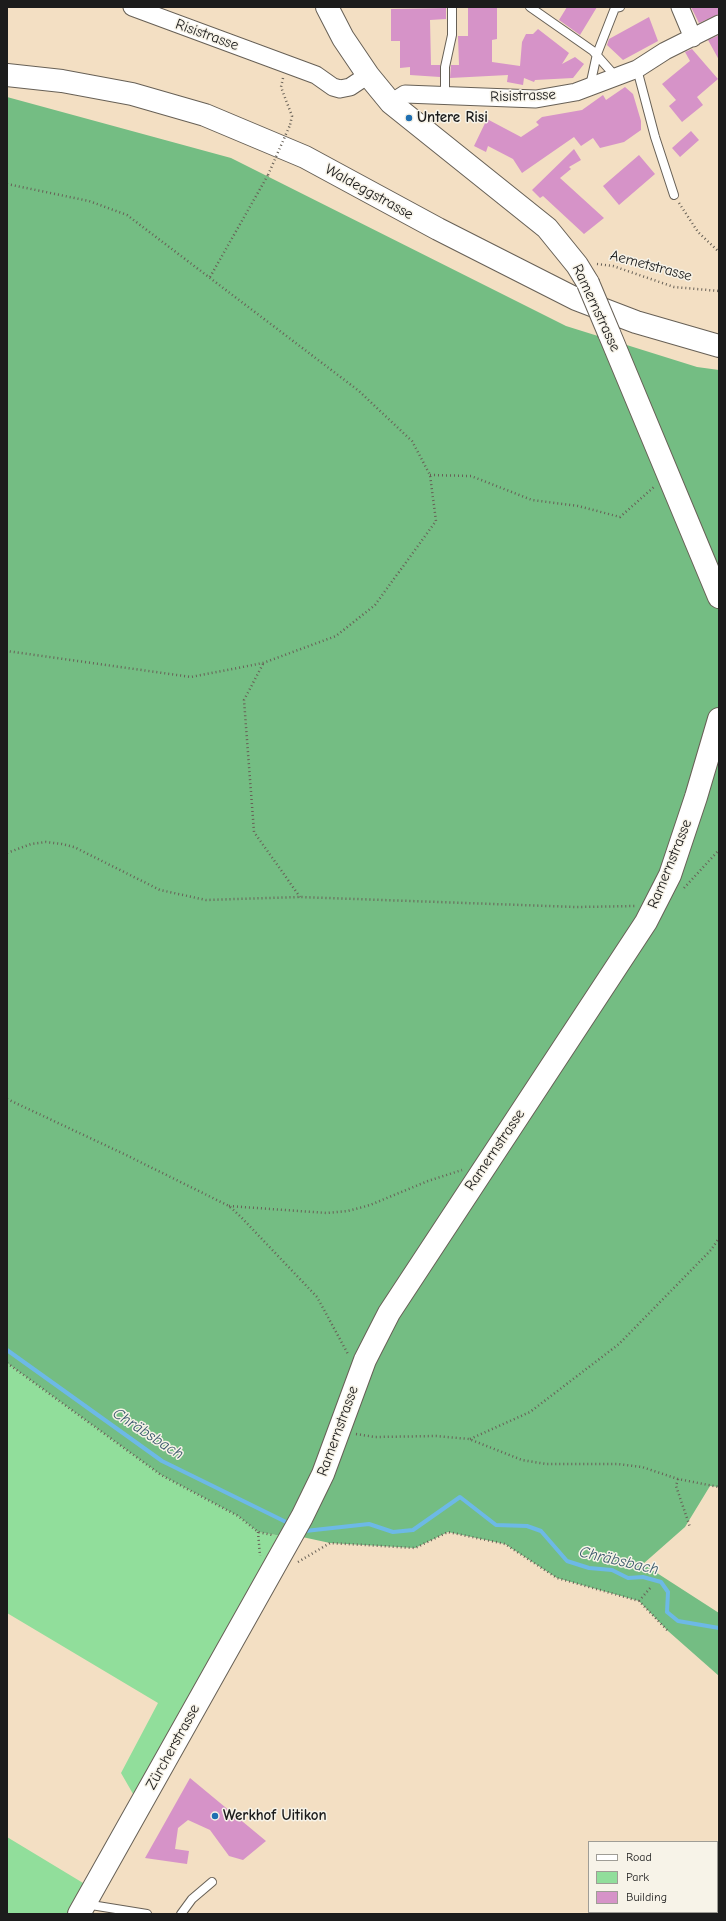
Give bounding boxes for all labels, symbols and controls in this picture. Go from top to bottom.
street label: Risistrasse [173,15,241,55]
street label: Risistrasse [490,86,556,106]
place label: Untere Risi [417,109,488,127]
marker: Untere Risi [404,113,414,123]
street label: Waldeggstrasse [322,160,416,224]
street label: Aemetstrasse [608,246,694,286]
street label: Ramernstrasse [568,261,624,355]
street label: Ramernstrasse [644,817,696,911]
street label: Ramernstrasse [461,1106,529,1194]
street label: Ramernstrasse [313,1383,363,1479]
water label: Chräbsbach [109,1404,187,1464]
water label: Chräbsbach [577,1543,661,1579]
street label: Zürcherstrasse [142,1701,204,1793]
place label: Werkhof Uitikon [223,1807,327,1825]
marker: Werkhof Uitikon [210,1811,220,1821]
legend [588,1841,718,1913]
text: Road [626,1850,652,1864]
text: Park [626,1870,649,1884]
text: Building [626,1890,667,1904]

